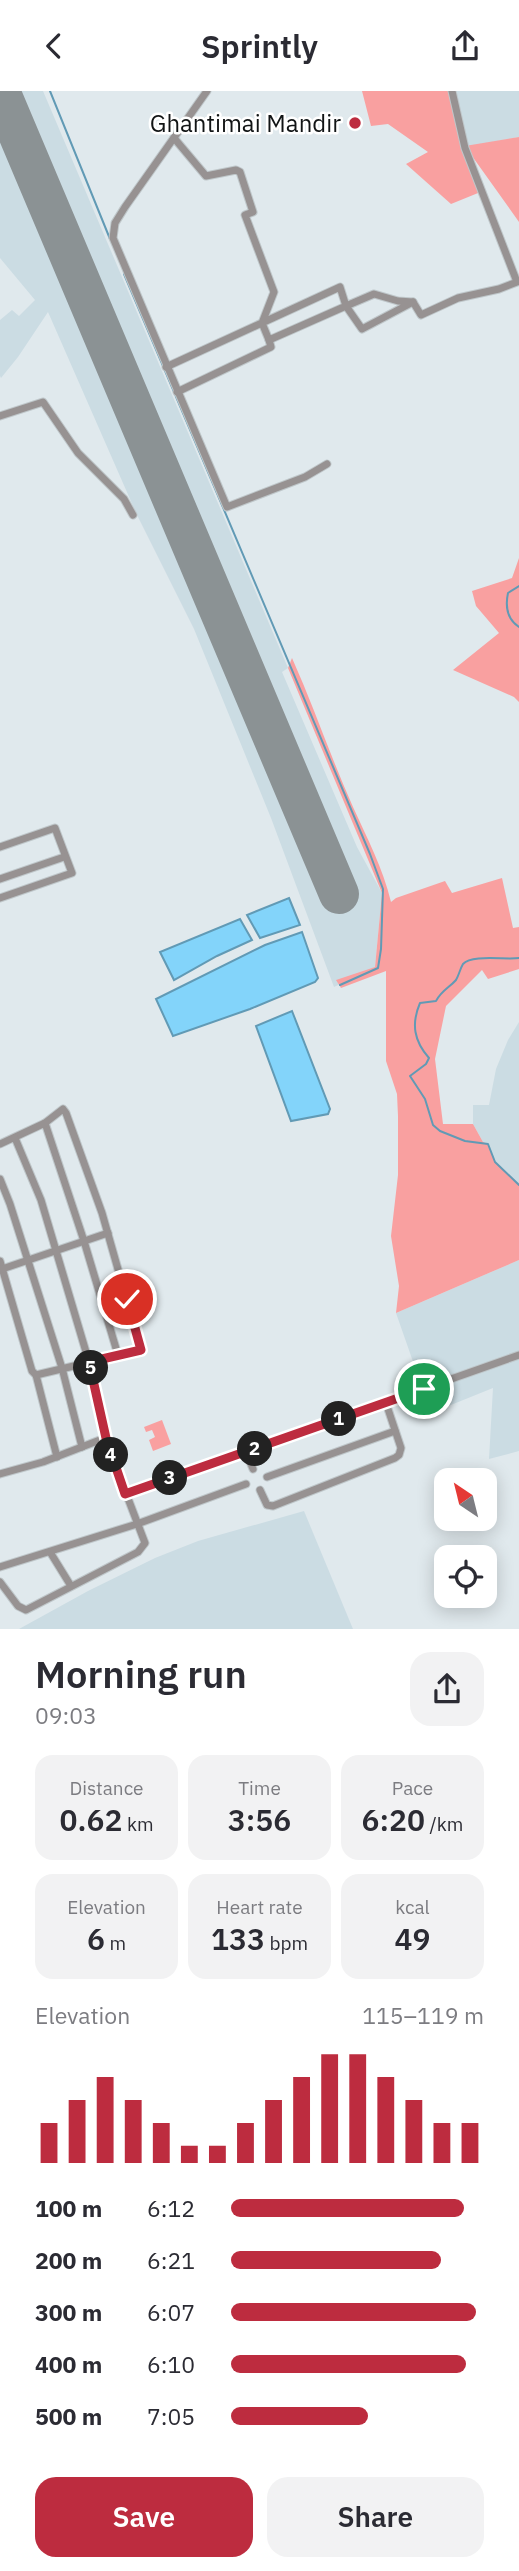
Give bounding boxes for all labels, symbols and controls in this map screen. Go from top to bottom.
text: Sprintly [201,25,318,67]
icon: back [35,27,73,65]
icon: share [446,27,484,65]
place label: Ghantimai Mandir [150,107,341,139]
marker: Ghantimai Mandir [347,115,363,131]
pin [97,1269,157,1329]
icon: check [108,1280,146,1318]
pin: 5 [74,1351,108,1385]
text: 5 [85,1355,96,1379]
pin [394,1359,454,1419]
icon: arrive [405,1370,443,1408]
pin: 1 [322,1401,356,1437]
text: 1 [333,1406,344,1430]
pin: 2 [238,1431,272,1467]
text: 2 [249,1436,260,1460]
pin: 4 [94,1437,128,1473]
text: 4 [105,1442,116,1466]
pin: 3 [152,1461,188,1495]
text: 3 [164,1465,175,1489]
north arrow [434,1468,497,1531]
map controls [434,1468,497,1608]
button: locate [434,1545,497,1608]
text: Morning run [35,1649,247,1698]
button: share [410,1652,484,1726]
text: 09:03 [35,1700,97,1730]
text: Distance [69,1776,144,1800]
text: Time [238,1776,281,1800]
text: Pace [392,1776,433,1800]
text: 0.62 [59,1800,122,1839]
text: 3:56 [228,1800,291,1839]
text: 6:20 [362,1800,425,1839]
text: km [122,1812,154,1836]
text: /km [425,1812,463,1836]
text: Elevation [67,1895,146,1919]
text: Heart rate [216,1895,303,1919]
text: kcal [395,1895,430,1919]
text: 6 [87,1919,105,1958]
text: 133 [211,1919,265,1958]
text: 49 [395,1919,431,1958]
text: m [105,1931,126,1955]
text: bpm [265,1931,308,1955]
text: Elevation [35,2000,130,2030]
text: 115–119 m [362,2000,484,2030]
text: 100 m [35,2193,102,2223]
text: 6:12 [147,2193,195,2223]
text: 200 m [35,2245,102,2275]
text: 6:21 [147,2245,195,2275]
text: 300 m [35,2297,102,2327]
text: 6:07 [147,2297,195,2327]
text: 400 m [35,2349,102,2379]
text: 6:10 [147,2349,195,2379]
text: 500 m [35,2401,102,2431]
text: 7:05 [147,2401,195,2431]
button: Save [35,2477,253,2557]
button: Share [267,2477,484,2557]

